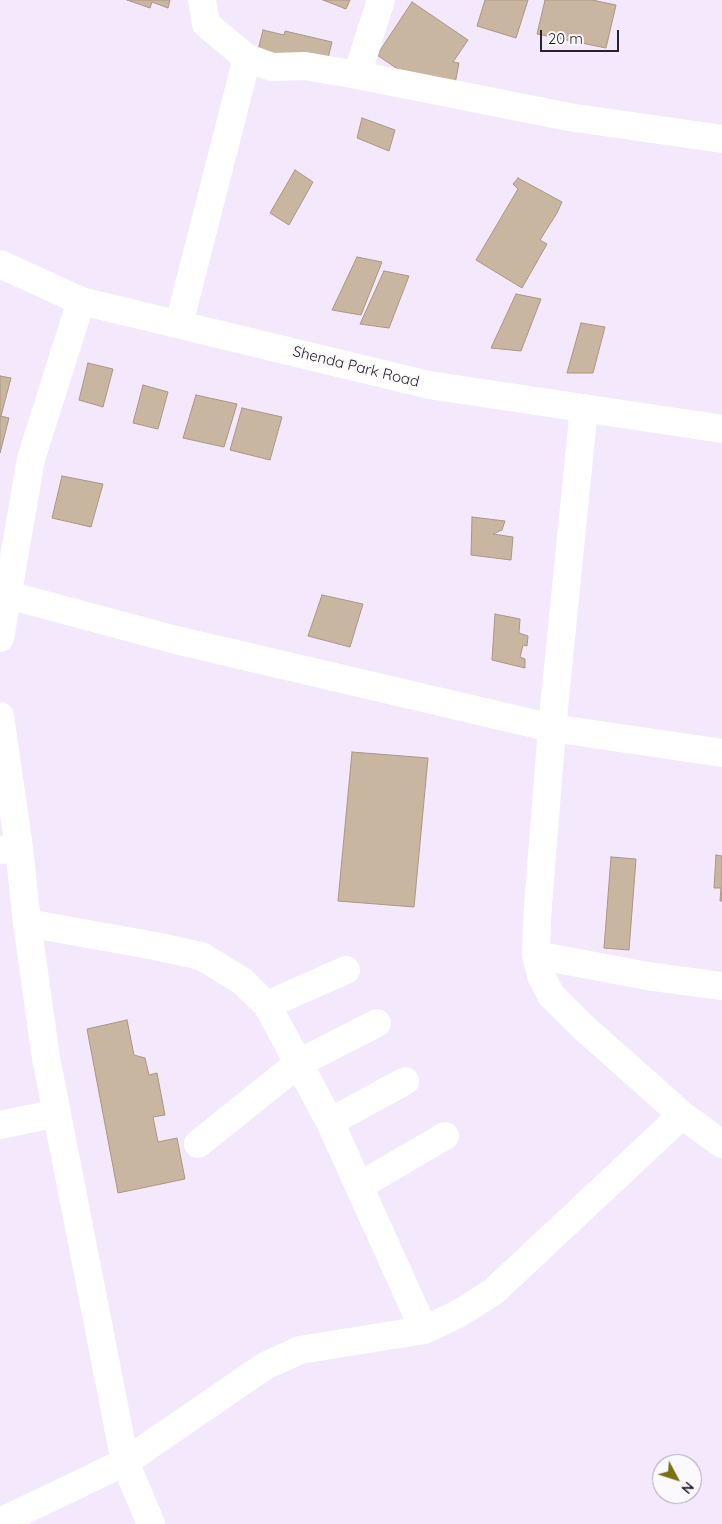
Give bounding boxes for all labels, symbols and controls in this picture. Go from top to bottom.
scale bar [542,20,621,52]
text: 20 m [548,29,583,48]
street label: Shenda Park Road [291,343,421,391]
north arrow [652,1454,702,1504]
text: N [678,1478,698,1498]

